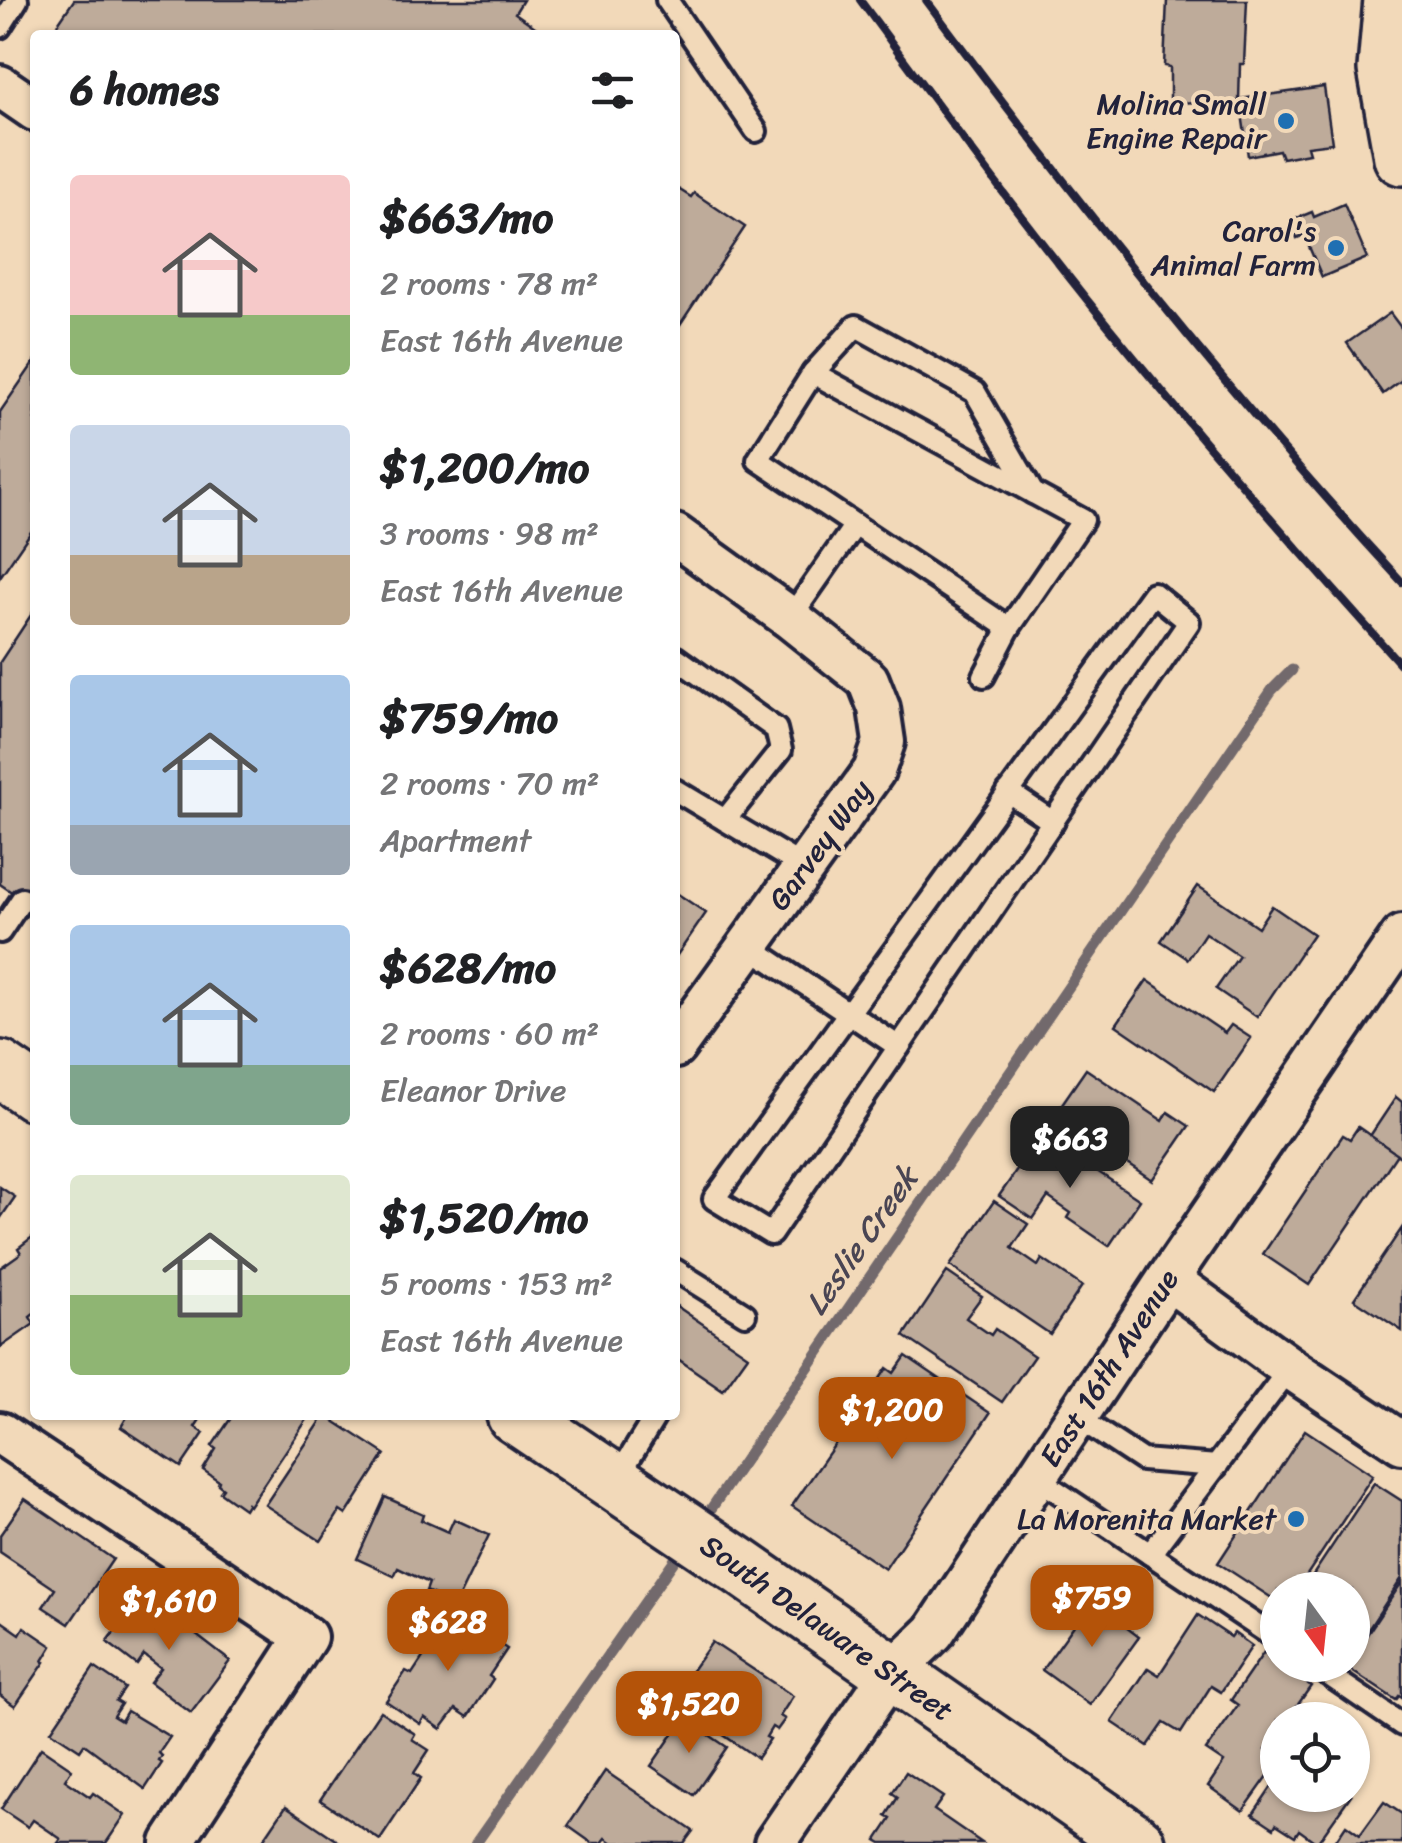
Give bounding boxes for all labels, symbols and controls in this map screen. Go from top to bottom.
text: 6 homes [70,53,219,127]
icon: filters [585,63,640,118]
place label: Molina Small Engine Repair [1086,77,1268,165]
marker: Molina Small Engine Repair [1275,110,1297,132]
text: $663/mo [380,181,553,255]
place label: Carol's Animal Farm [1150,204,1317,292]
icon: home [150,215,270,335]
marker: Carol's Animal Farm [1325,237,1347,259]
text: 2 rooms · 78 m² [380,255,598,312]
text: East 16th Avenue [380,312,623,369]
text: $1,200/mo [380,431,589,505]
icon: home [150,465,270,585]
text: 3 rooms · 98 m² [380,505,599,562]
text: East 16th Avenue [380,562,623,619]
text: $759/mo [380,681,558,755]
icon: home [150,715,270,835]
text: 2 rooms · 70 m² [380,755,599,812]
street label: Garvey Way [753,767,887,922]
text: Apartment [380,812,531,869]
text: $628/mo [380,931,556,1005]
icon: home [150,965,270,1085]
text: 2 rooms · 60 m² [380,1005,599,1062]
text: Eleanor Drive [380,1062,566,1119]
pin: $663 [1011,1106,1129,1191]
text: $663 [1032,1110,1108,1167]
water label: Leslie Creek [789,1152,936,1328]
text: $1,520/mo [380,1181,588,1255]
icon: home [150,1215,270,1335]
text: 5 rooms · 153 m² [380,1255,613,1312]
street label: East 16th Avenue [1024,1258,1194,1478]
text: East 16th Avenue [380,1312,623,1369]
pin: $1,200 [811,1377,973,1462]
text: $1,200 [841,1381,943,1438]
place label: La Morenita Market [1017,1492,1278,1546]
marker: La Morenita Market [1285,1508,1307,1530]
street label: South Delaware Street [688,1520,966,1736]
pin: $759 [1033,1565,1151,1650]
pin: $1,610 [88,1568,250,1653]
text: $759 [1052,1569,1132,1626]
text: $1,610 [121,1572,217,1629]
north arrow [1260,1572,1370,1682]
map controls [1260,1572,1370,1812]
pin: $628 [389,1589,507,1674]
text: $628 [409,1593,487,1650]
pin: $1,520 [608,1671,770,1756]
text: $1,520 [638,1675,740,1732]
button: locate [1260,1702,1370,1812]

